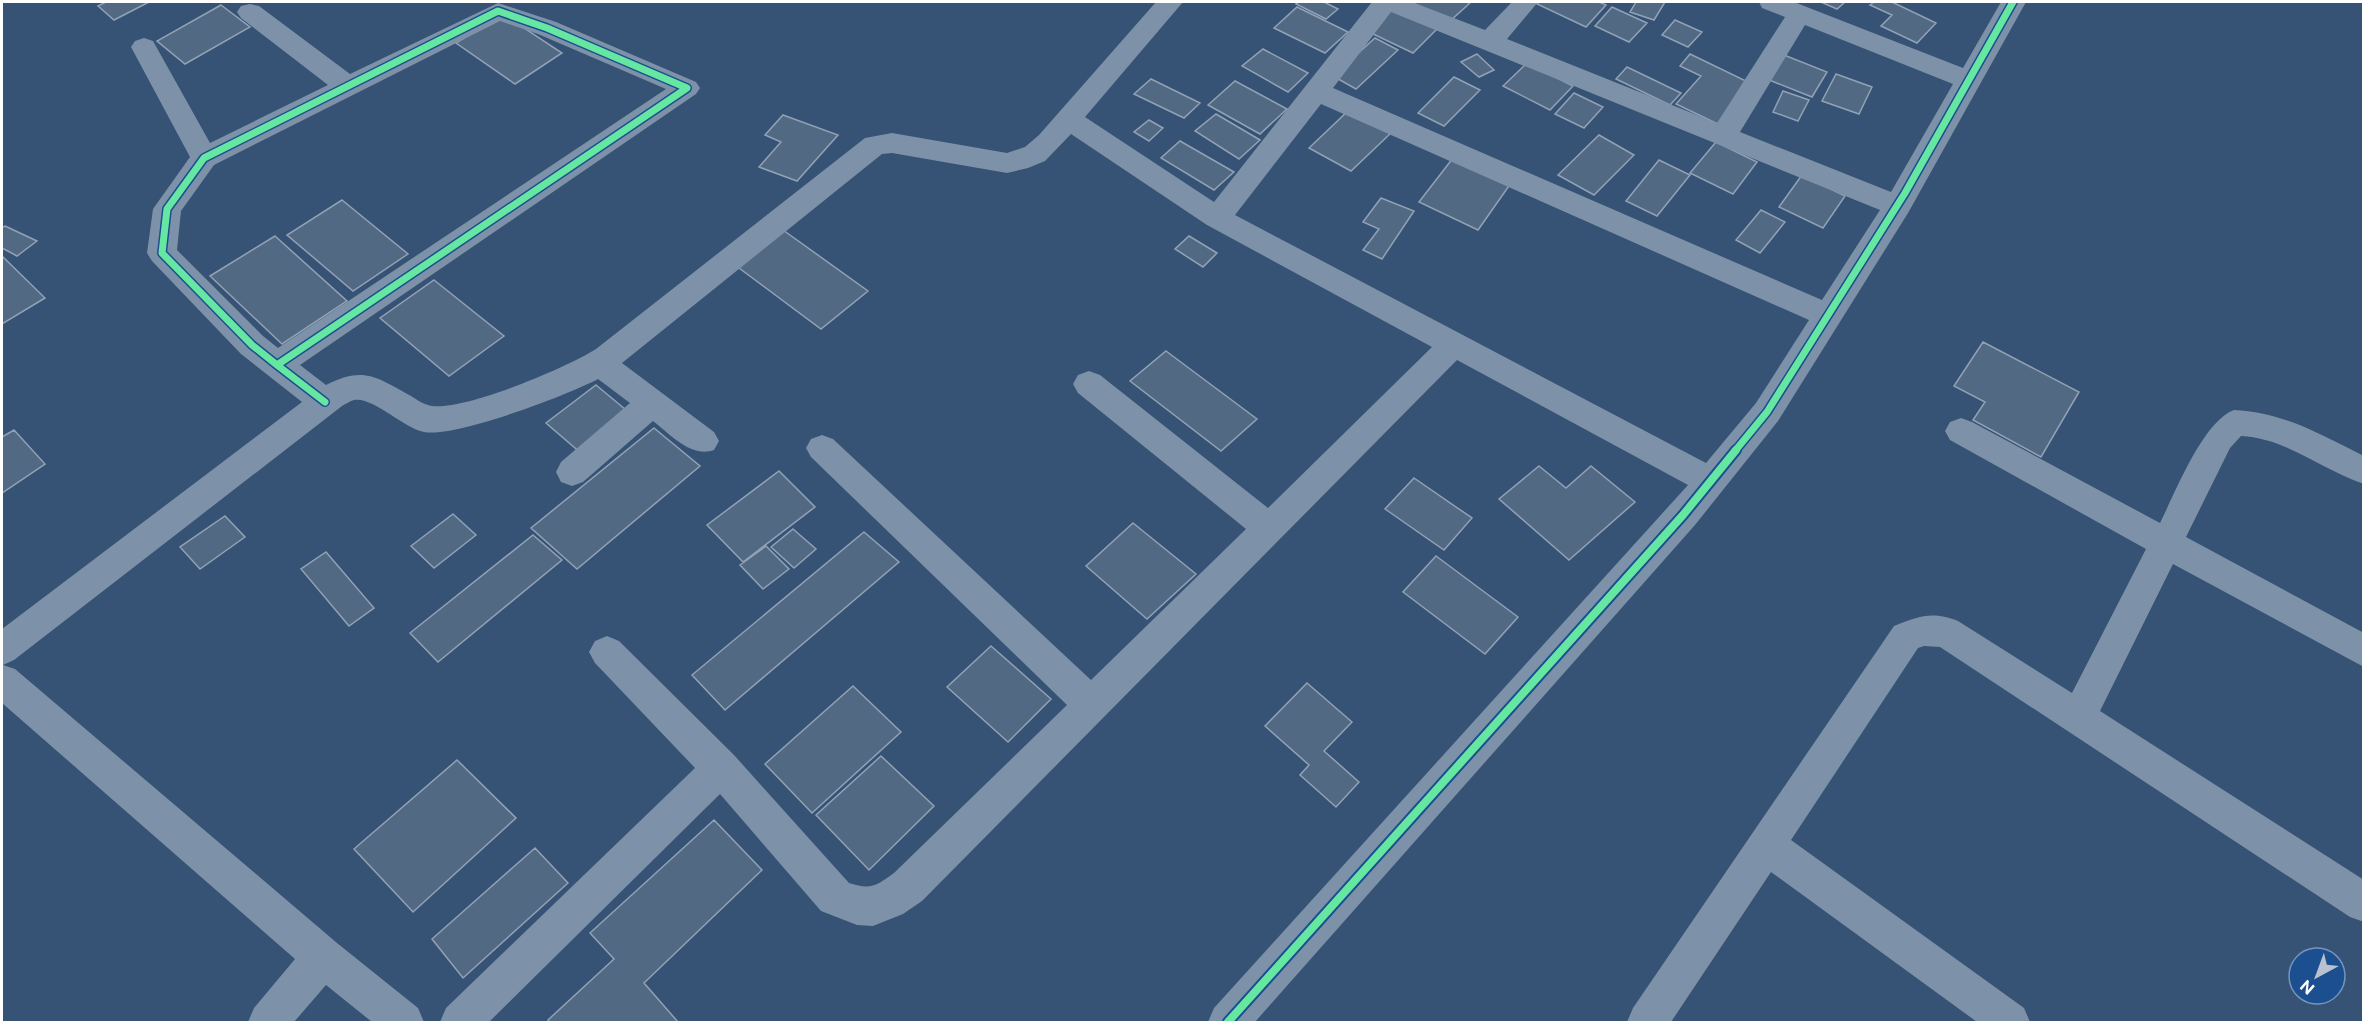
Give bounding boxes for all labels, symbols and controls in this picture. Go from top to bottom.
north arrow [2287,946,2347,1006]
text: N [2297,976,2318,998]

